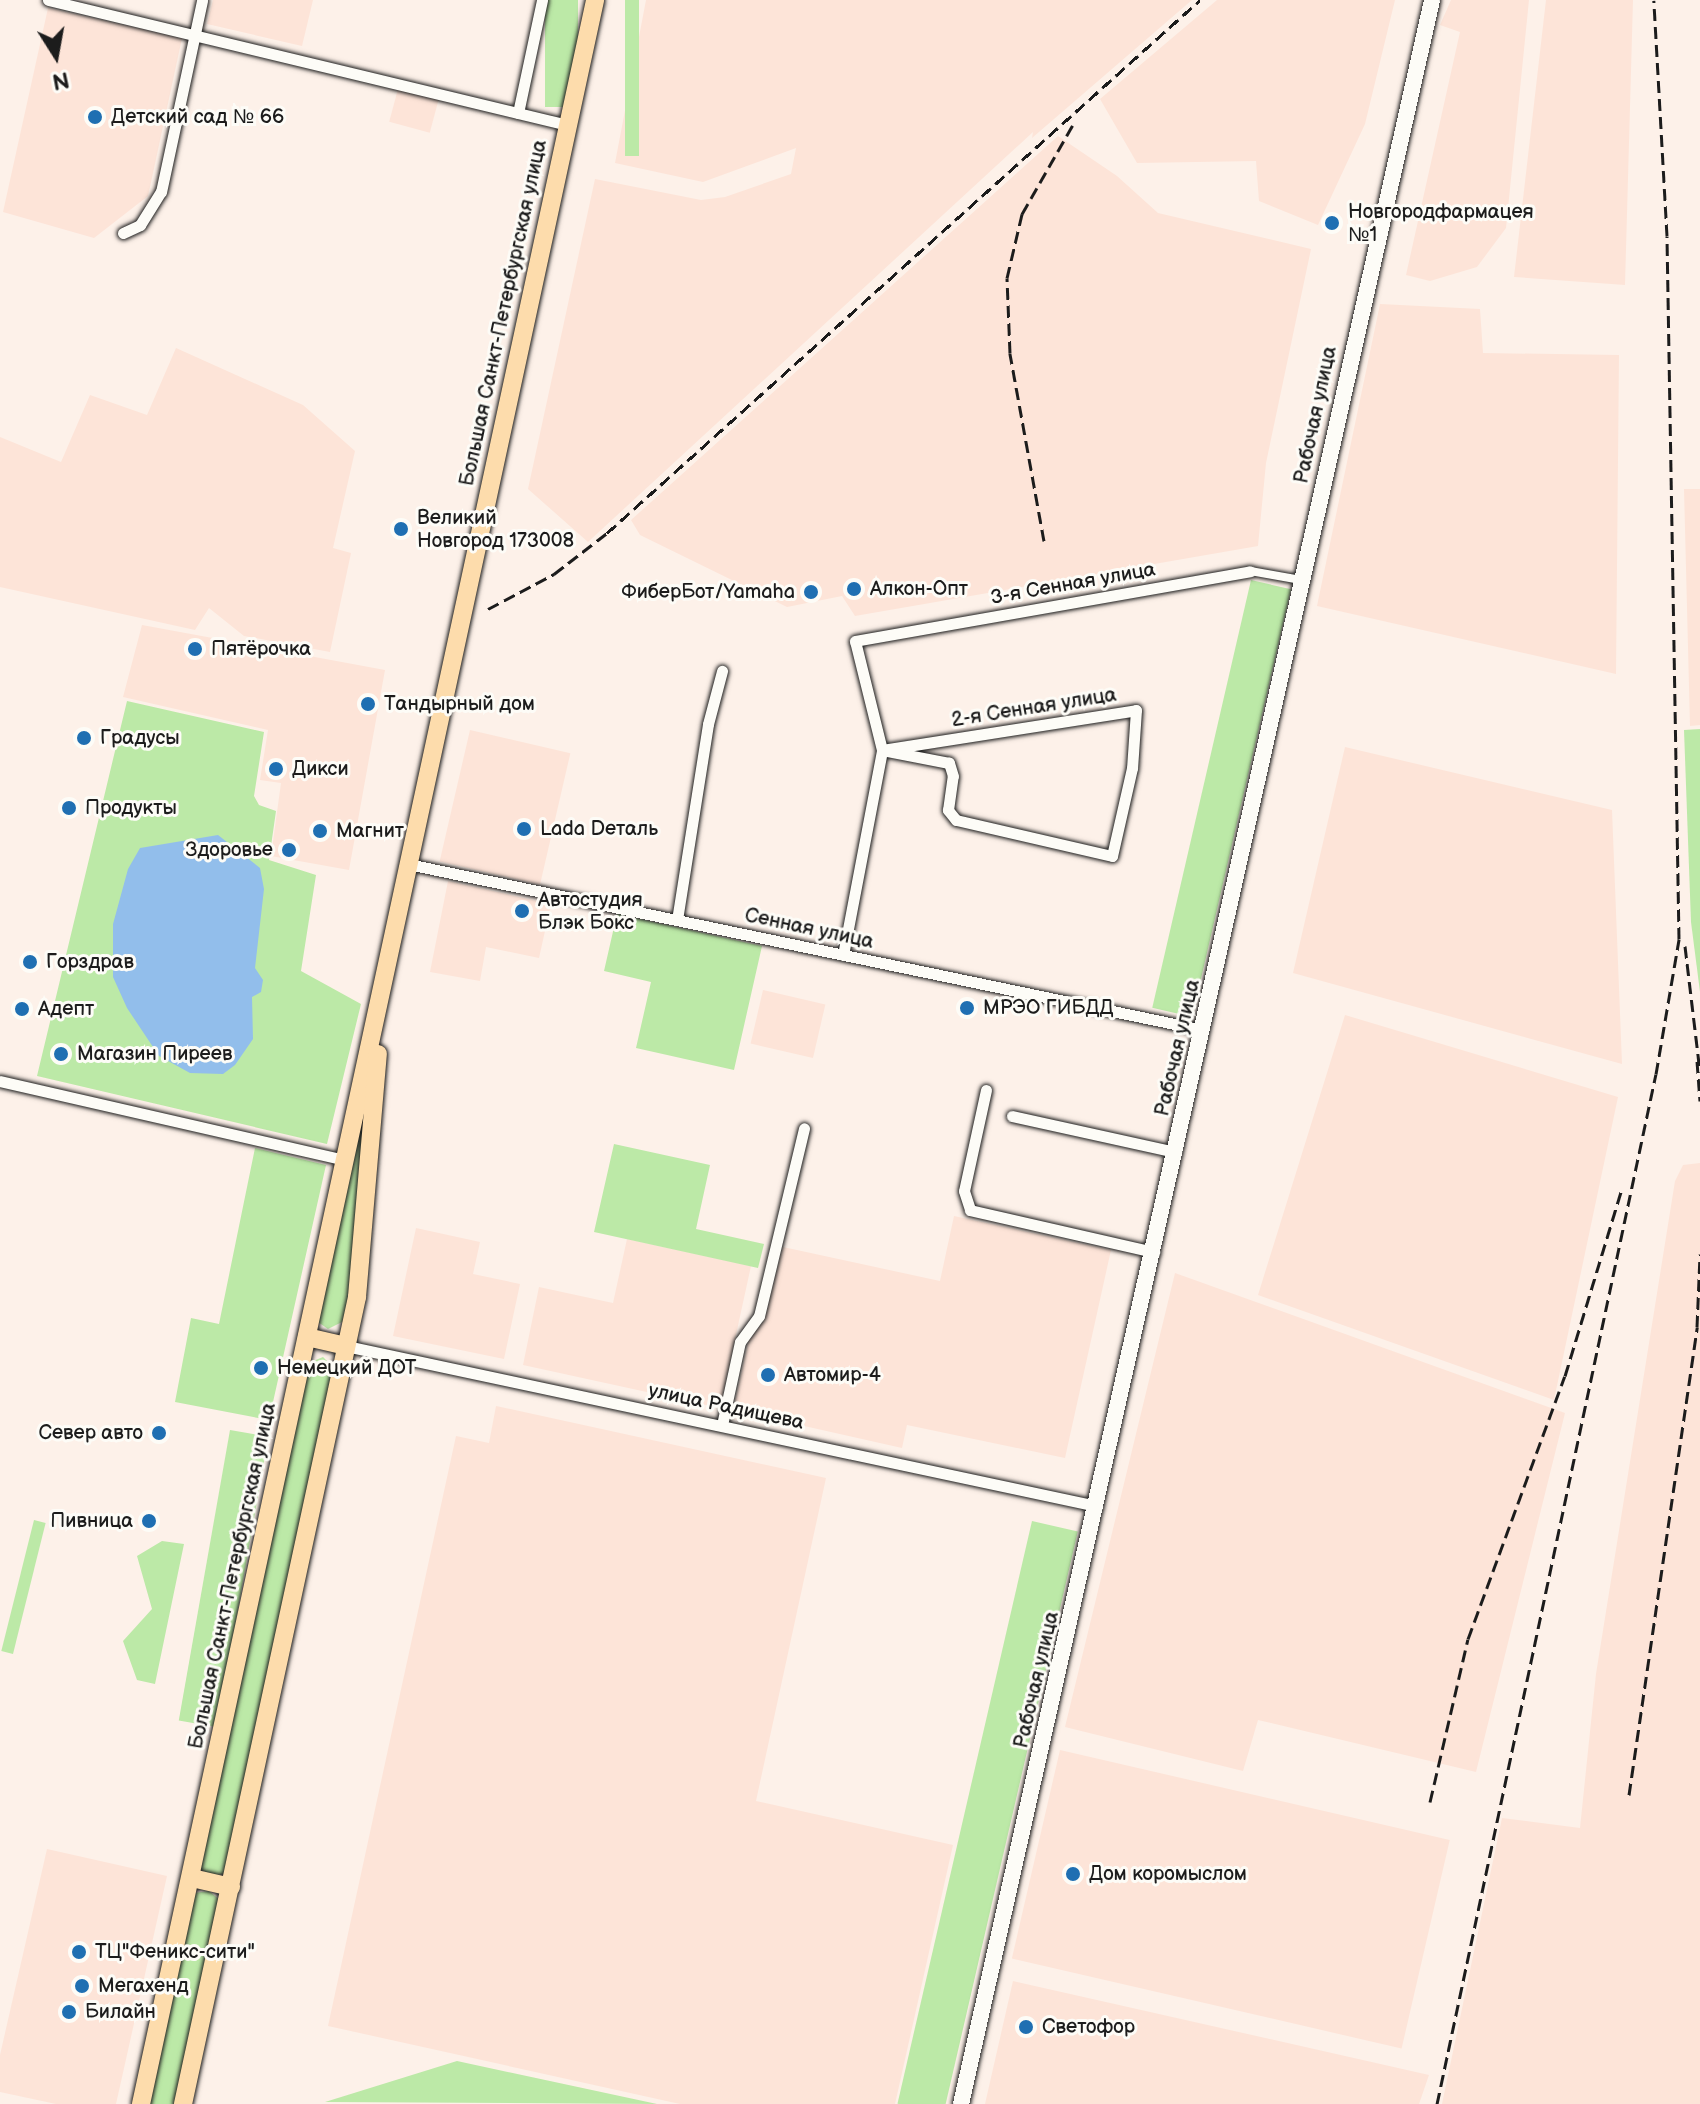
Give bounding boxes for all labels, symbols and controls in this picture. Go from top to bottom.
north arrow [16,16,96,96]
text: N [50,65,71,95]
place label: Детский сад № 66 [111,105,284,129]
marker: Детский сад № 66 [86,108,104,126]
street label: Большая Санкт-Петербургская улица [456,138,552,488]
place label: Новгородфармацея №1 [1348,200,1534,247]
marker: Новгородфармацея №1 [1323,214,1341,232]
street label: Рабочая улица [1290,344,1342,486]
place label: Великий Новгород 173008 [417,506,574,553]
marker: Великий Новгород 173008 [392,520,410,538]
street label: 3-я Сенная улица [989,558,1157,610]
place label: Алкон-Опт [870,577,968,601]
place label: ФиберБот/Yamaha [621,580,795,604]
marker: Алкон-Опт [845,580,863,598]
marker: ФиберБот/Yamaha [802,583,820,601]
place label: Пятёрочка [211,637,311,661]
marker: Пятёрочка [186,640,204,658]
street label: 2-я Сенная улица [950,683,1118,733]
place label: Тандырный дом [384,692,535,716]
marker: Тандырный дом [359,695,377,713]
place label: Градусы [100,726,180,750]
marker: Градусы [75,729,93,747]
place label: Дикси [292,757,349,781]
marker: Дикси [267,760,285,778]
place label: Продукты [85,796,177,820]
marker: Продукты [60,799,78,817]
place label: Lada Dеталь [540,817,658,841]
place label: Магнит [336,819,404,843]
marker: Lada Dеталь [515,820,533,838]
marker: Магнит [311,822,329,840]
place label: Здоровье [185,838,273,862]
marker: Здоровье [280,841,298,859]
place label: Автостудия Блэк Бокс [538,888,643,935]
marker: Автостудия Блэк Бокс [513,902,531,920]
street label: Сенная улица [742,904,876,954]
place label: Горздрав [46,950,134,974]
marker: Горздрав [21,953,39,971]
street label: Рабочая улица [1151,977,1205,1119]
place label: МРЭО ГИБДД [983,996,1114,1020]
place label: Адепт [38,997,94,1021]
marker: МРЭО ГИБДД [958,999,976,1017]
marker: Адепт [13,1000,31,1018]
place label: Магазин Пиреев [77,1042,232,1066]
marker: Магазин Пиреев [52,1045,70,1063]
place label: Немецкий ДОТ [277,1356,416,1380]
marker: Немецкий ДОТ [252,1359,270,1377]
place label: Автомир-4 [784,1363,881,1387]
marker: Автомир-4 [759,1366,777,1384]
street label: улица Радищева [646,1379,806,1435]
street label: Большая Санкт-Петербургская улица [185,1401,281,1751]
place label: Север авто [38,1421,143,1445]
marker: Север авто [150,1424,168,1442]
place label: Пивница [50,1509,133,1533]
marker: Пивница [140,1512,158,1530]
street label: Рабочая улица [1010,1609,1064,1751]
place label: Дом коромыслом [1089,1862,1247,1886]
marker: Дом коромыслом [1064,1865,1082,1883]
place label: ТЦ"Феникс-сити" [95,1940,255,1964]
marker: ТЦ"Феникс-сити" [70,1943,88,1961]
place label: Мегахенд [98,1974,189,1998]
marker: Мегахенд [73,1977,91,1995]
place label: Билайн [85,2000,156,2024]
marker: Билайн [60,2003,78,2021]
place label: Светофор [1042,2015,1135,2039]
marker: Светофор [1017,2018,1035,2036]

